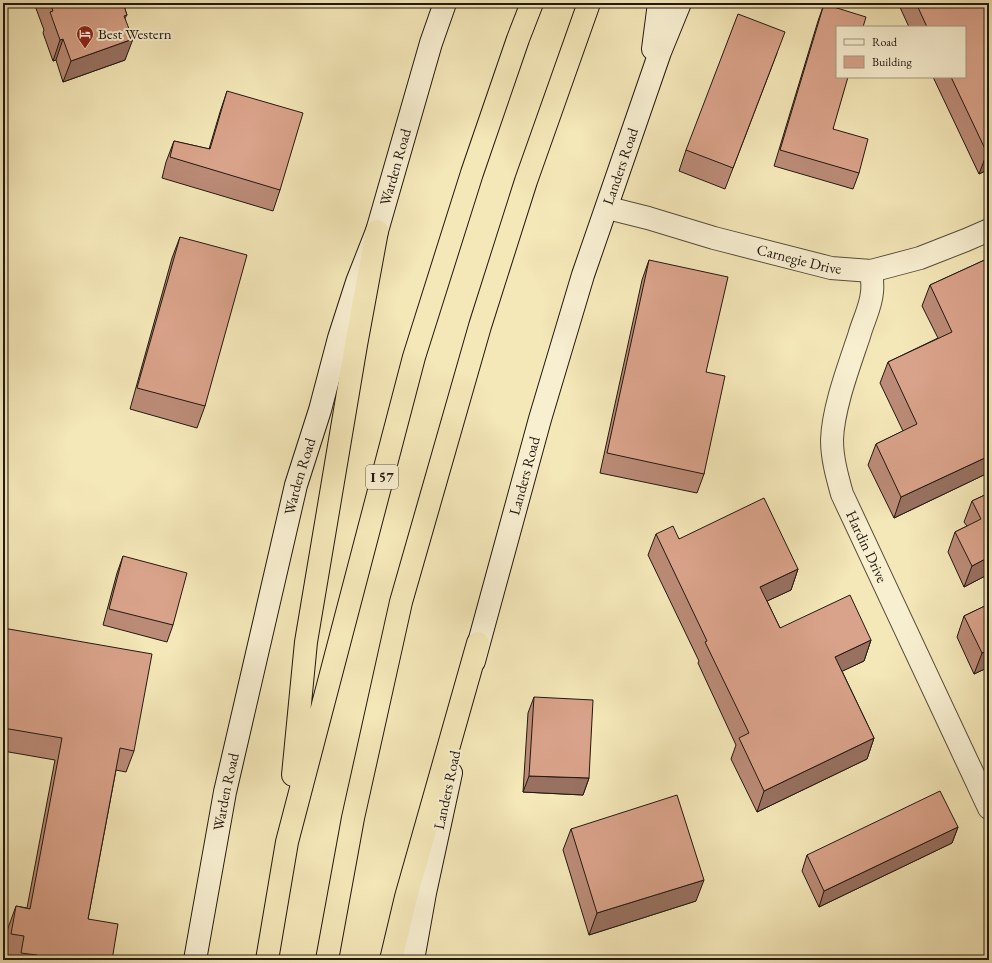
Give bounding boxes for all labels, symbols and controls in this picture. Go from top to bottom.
hotel icon: Best Western [75,24,95,49]
place label: Best Western [98,24,172,43]
legend [836,26,966,78]
text: Road [872,34,898,50]
text: Building [872,54,913,70]
street label: Landers Road [598,125,642,207]
street label: Warden Road [375,126,415,208]
street label: Carnegie Drive [755,239,842,278]
street label: Landers Road [504,434,544,517]
street label: Warden Road [279,435,320,517]
road number: I 57 [366,465,398,489]
street label: Hardin Drive [842,507,892,586]
street label: Landers Road [429,748,464,831]
street label: Warden Road [208,750,243,832]

